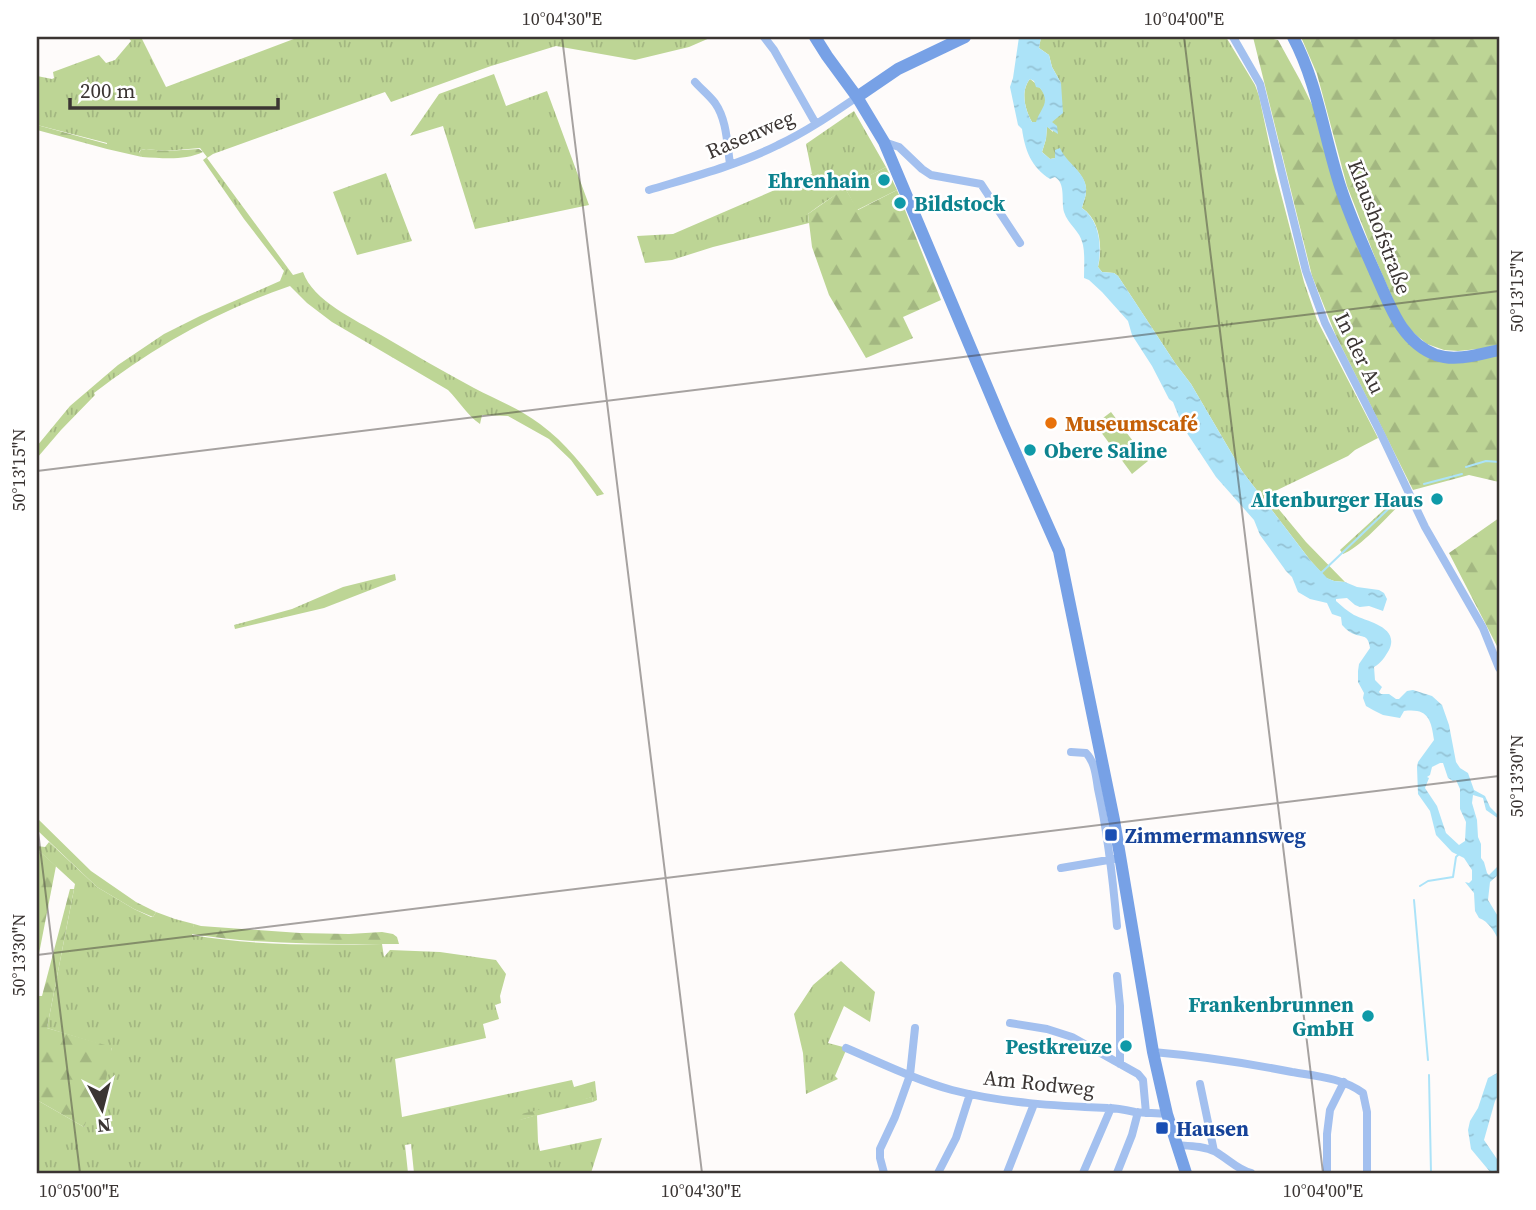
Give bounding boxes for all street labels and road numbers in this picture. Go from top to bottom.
street label: Rasenweg [701,102,799,166]
street label: Klaushofstraße [1341,156,1419,298]
street label: In der Au [1328,307,1392,399]
street label: Am Rodweg [982,1063,1096,1103]

